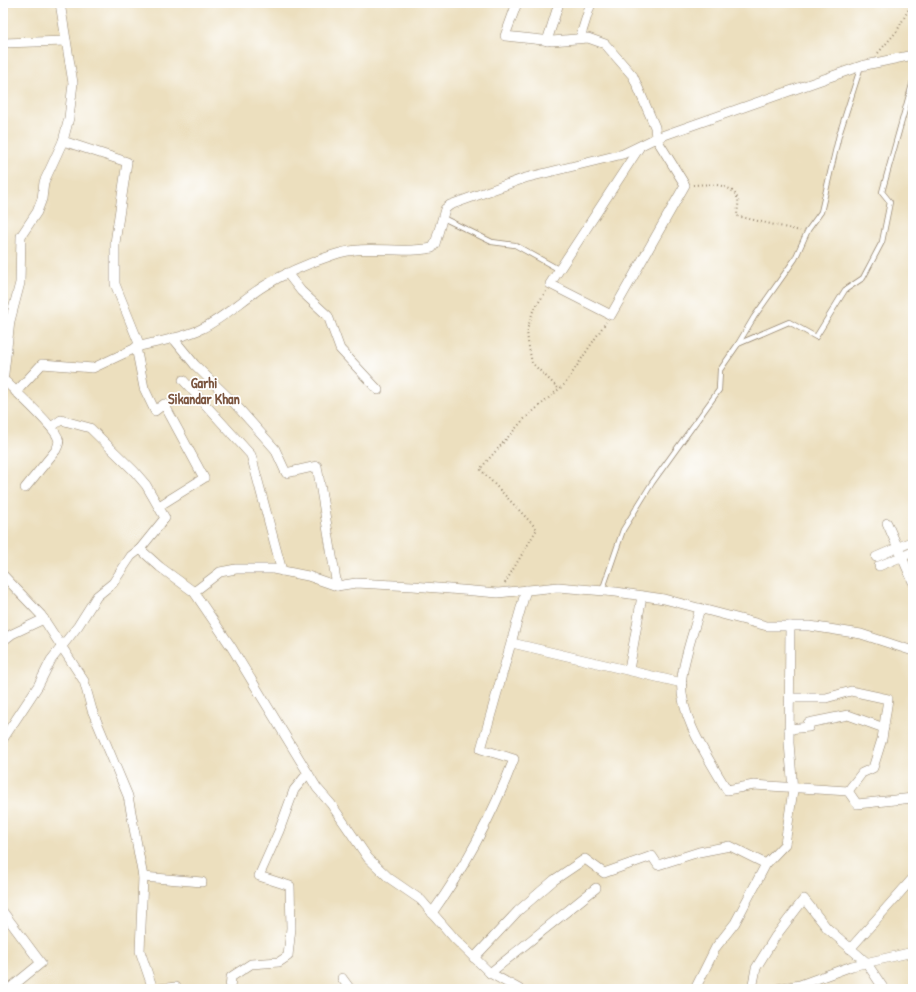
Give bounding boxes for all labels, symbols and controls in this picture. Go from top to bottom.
district label: Garhi Sikandar Khan [168,373,240,408]

